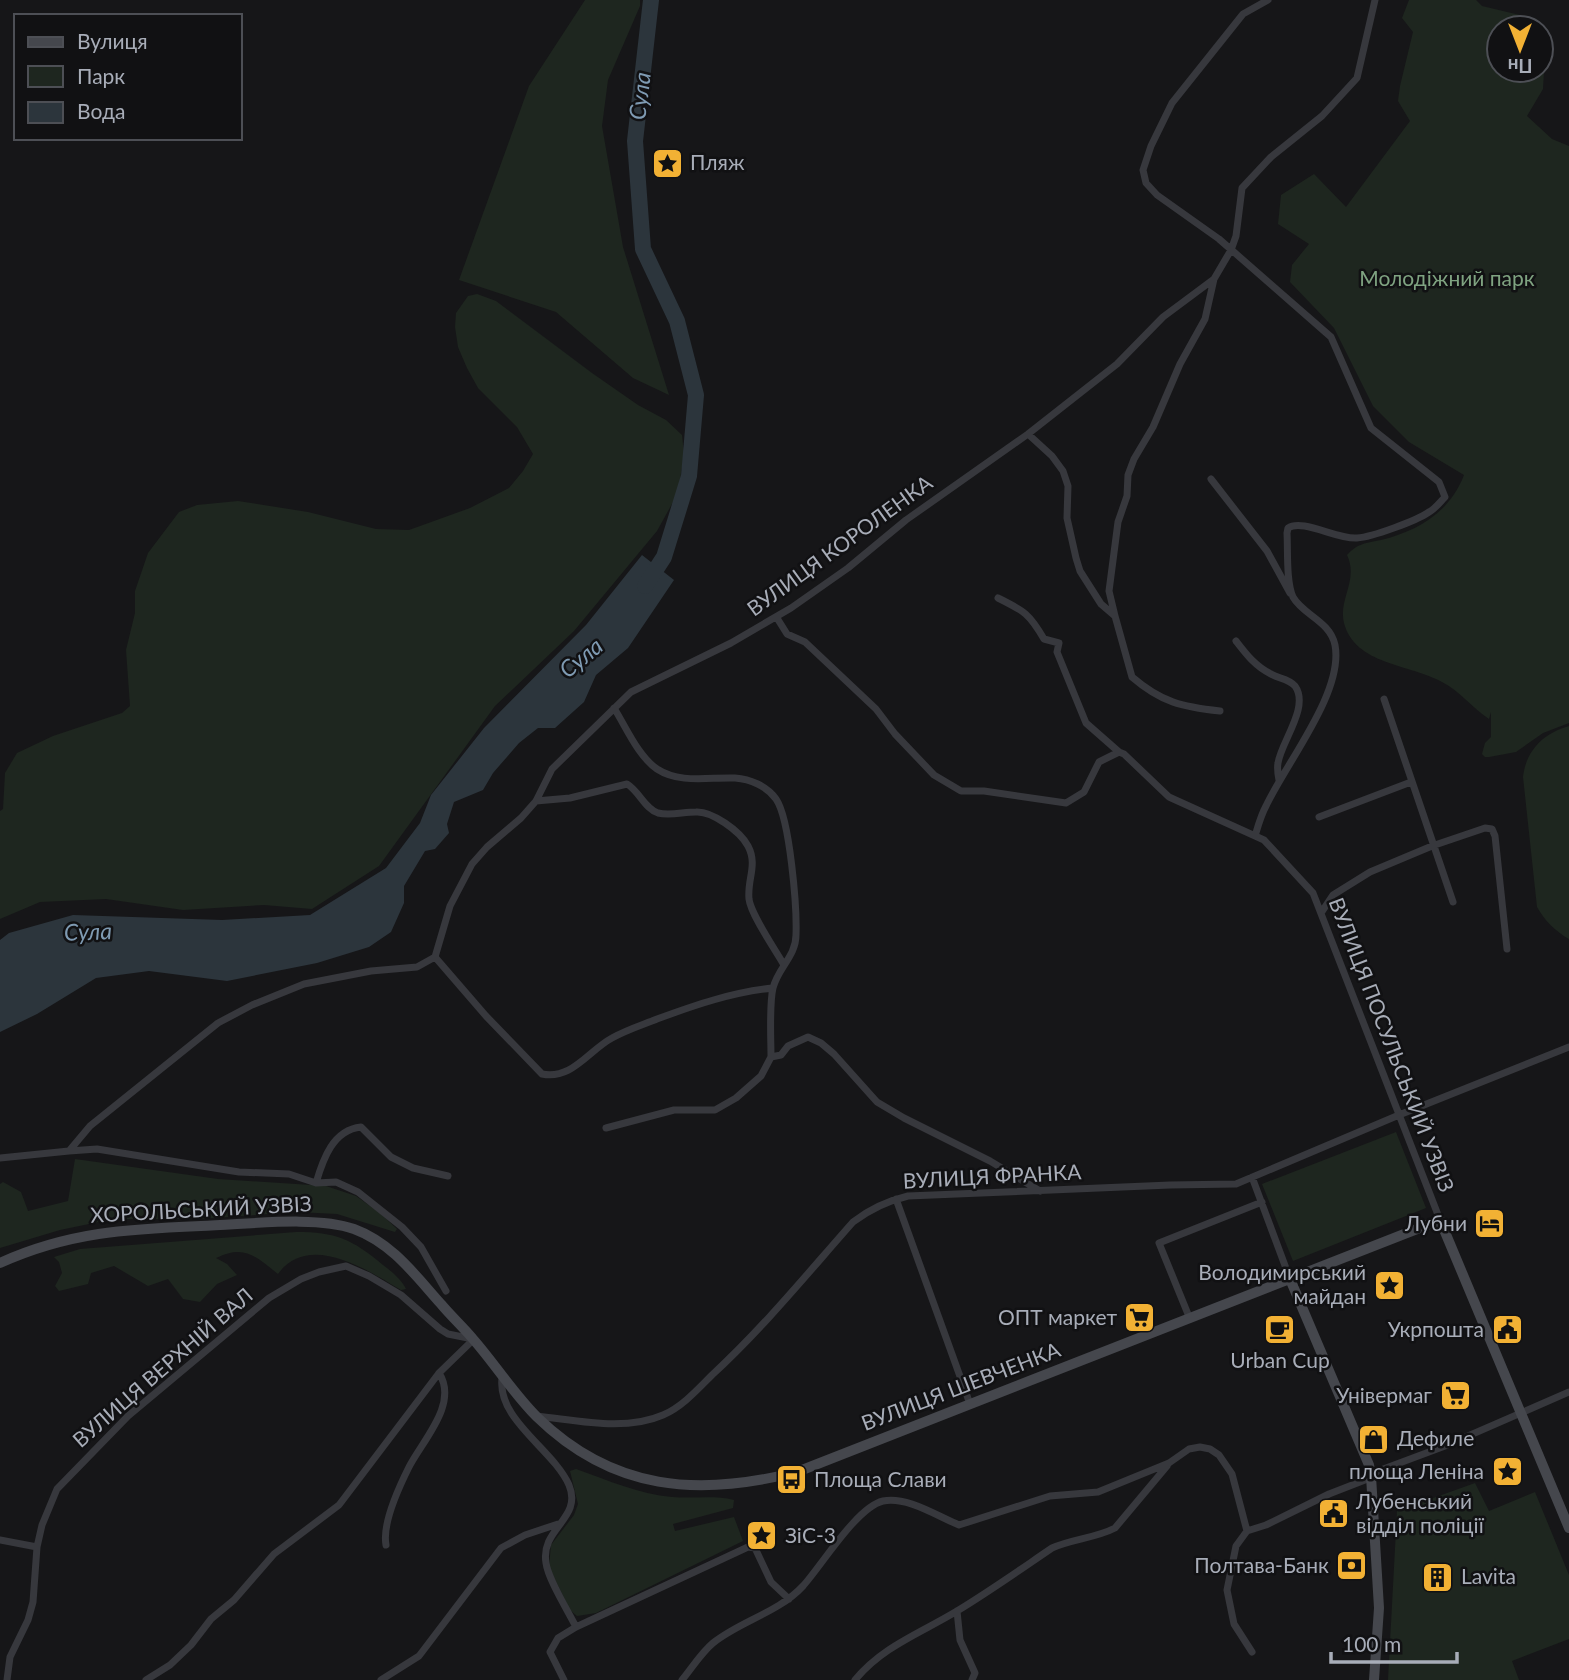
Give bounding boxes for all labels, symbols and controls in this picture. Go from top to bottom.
legend [14,14,242,140]
north arrow [1485,14,1555,84]
text: Вулиця [77,28,148,53]
text: Пн [1508,55,1532,78]
text: Парк [77,63,125,88]
water label: Сула [622,70,656,121]
text: Вода [77,98,125,123]
place icon: Пляж [650,146,684,180]
place label: Пляж [690,149,745,174]
park label: Молодіжний парк [1359,265,1535,290]
street label: ВУЛИЦЯ КОРОЛЕНКА [742,469,937,620]
water label: Сула [553,631,608,683]
street label: ВУЛИЦЯ ПОСУЛЬСЬКИЙ УЗВІЗ [1325,894,1460,1195]
water label: Сула [63,916,112,946]
street label: ВУЛИЦЯ ФРАНКА [902,1158,1083,1193]
street label: ХОРОЛЬСЬКИЙ УЗВІЗ [90,1190,312,1227]
hotel icon: Лубни [1473,1207,1507,1241]
place label: Лубни [1404,1210,1467,1235]
place label: Володимирський майдан [1198,1259,1366,1308]
place icon: Володимирський майдан [1372,1268,1406,1302]
street label: ВУЛИЦЯ ВЕРХНІЙ ВАЛ [67,1282,257,1452]
supermarket icon: ОПТ маркет [1123,1301,1157,1335]
place label: ОПТ маркет [998,1304,1117,1329]
cafe icon: Urban Cup [1263,1312,1297,1346]
public building icon: Укрпошта [1490,1313,1524,1347]
place label: Укрпошта [1388,1316,1484,1341]
street label: ВУЛИЦЯ ШЕВЧЕНКА [858,1336,1064,1435]
place label: Urban Cup [1230,1347,1330,1372]
supermarket icon: Універмаг [1438,1379,1472,1413]
place label: Універмаг [1336,1382,1432,1407]
shop icon: Дефиле [1357,1422,1391,1456]
place label: Дефиле [1397,1425,1474,1450]
place icon: площа Леніна [1490,1455,1524,1489]
place label: площа Леніна [1349,1458,1484,1483]
bus stop icon: Площа Слави [774,1463,808,1497]
place label: Площа Слави [814,1466,947,1491]
place label: Лубенський відділ поліції [1355,1488,1485,1537]
public building icon: Лубенський відділ поліції [1316,1497,1350,1531]
place icon: ЗіС-3 [745,1519,779,1553]
place label: ЗіС-3 [785,1522,836,1547]
bank icon: Полтава-Банк [1335,1549,1369,1583]
place label: Полтава-Банк [1194,1552,1329,1577]
building icon: Lavita [1421,1560,1455,1594]
place label: Lavita [1461,1563,1516,1588]
scale bar [1331,1620,1457,1664]
text: 100 m [1342,1631,1401,1656]

